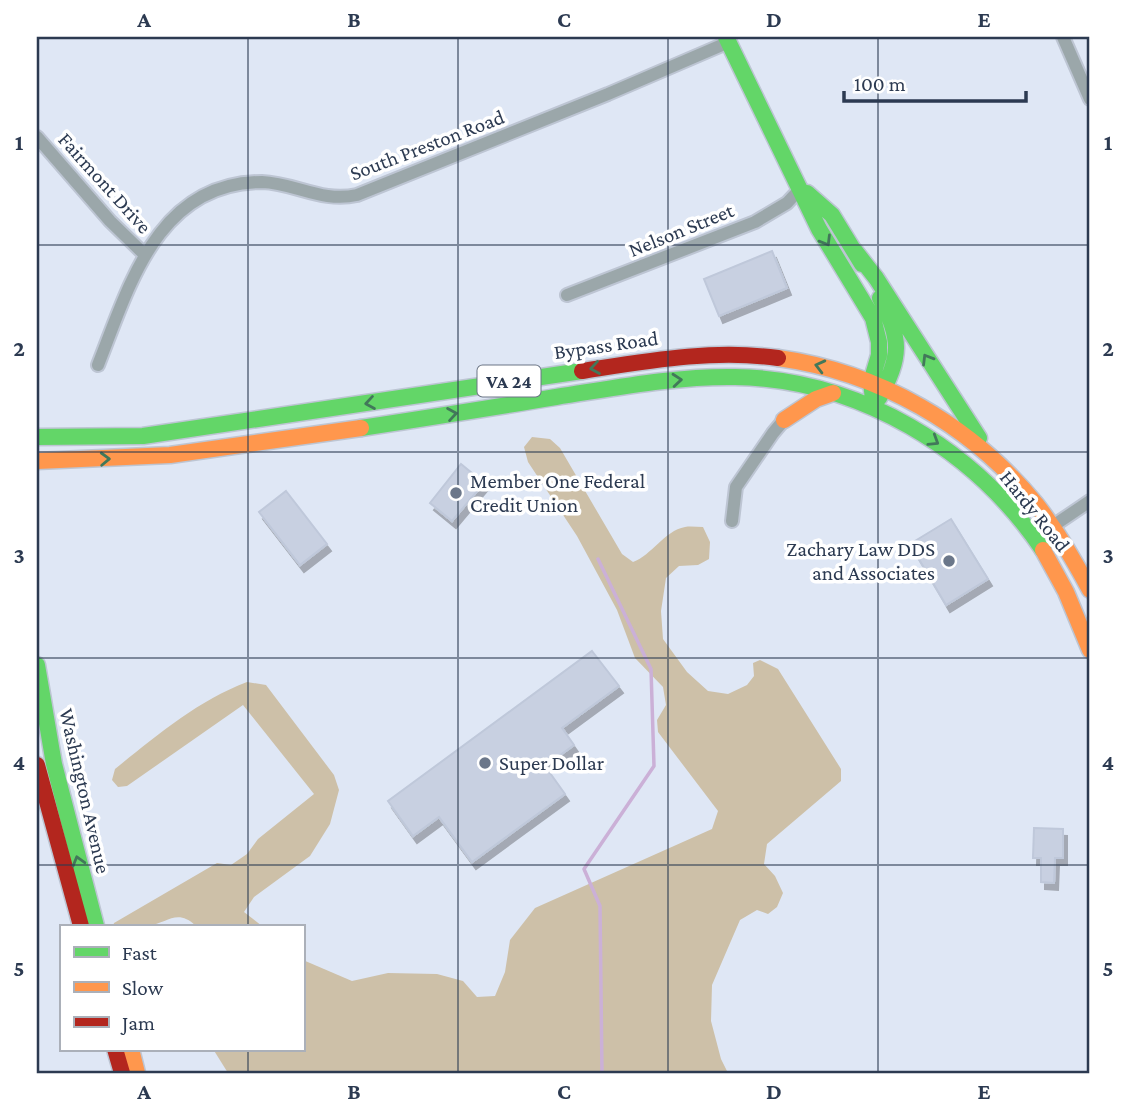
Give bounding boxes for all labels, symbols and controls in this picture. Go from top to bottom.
text: A [136,6,151,32]
text: B [347,6,361,32]
text: C [557,6,571,32]
text: D [766,6,782,32]
text: E [977,6,991,32]
scale bar [844,60,1026,104]
text: 100 m [854,72,906,96]
street label: South Preston Road [346,104,508,186]
street label: Fairmont Drive [53,128,157,238]
text: 1 [15,129,24,155]
text: 1 [1104,129,1113,155]
street label: Nelson Street [625,198,738,262]
one-way arrow [817,233,830,246]
street label: Bypass Road [552,326,660,364]
text: 2 [13,335,25,361]
text: 2 [1102,335,1114,361]
one-way arrow [922,354,935,366]
one-way arrow [589,360,601,375]
one-way arrow [815,360,827,374]
road number: VA 24 [477,366,540,396]
one-way arrow [672,373,683,388]
one-way arrow [364,395,376,410]
one-way arrow [446,407,458,422]
one-way arrow [926,433,939,446]
one-way arrow [100,451,111,467]
street label: Hardy Road [995,465,1075,557]
place label: Member One Federal Credit Union [470,469,645,517]
marker: Member One Federal Credit Union [448,485,464,501]
place label: Zachary Law DDS and Associates [786,537,935,585]
text: 3 [13,542,25,568]
text: 3 [1102,542,1114,568]
marker: Zachary Law DDS and Associates [941,553,957,569]
street label: Washington Avenue [54,706,116,876]
text: 4 [13,749,25,775]
text: 4 [1102,749,1114,775]
place label: Super Dollar [499,751,605,775]
marker: Super Dollar [477,755,493,771]
one-way arrow [71,855,86,867]
legend [60,925,304,1050]
text: Fast [122,941,158,965]
text: 5 [13,955,25,981]
text: 5 [1102,955,1114,981]
text: Slow [122,976,164,1000]
text: Jam [120,1011,155,1035]
text: A [136,1078,151,1104]
text: B [347,1078,361,1104]
text: C [557,1078,571,1104]
text: D [766,1078,782,1104]
text: E [977,1078,991,1104]

